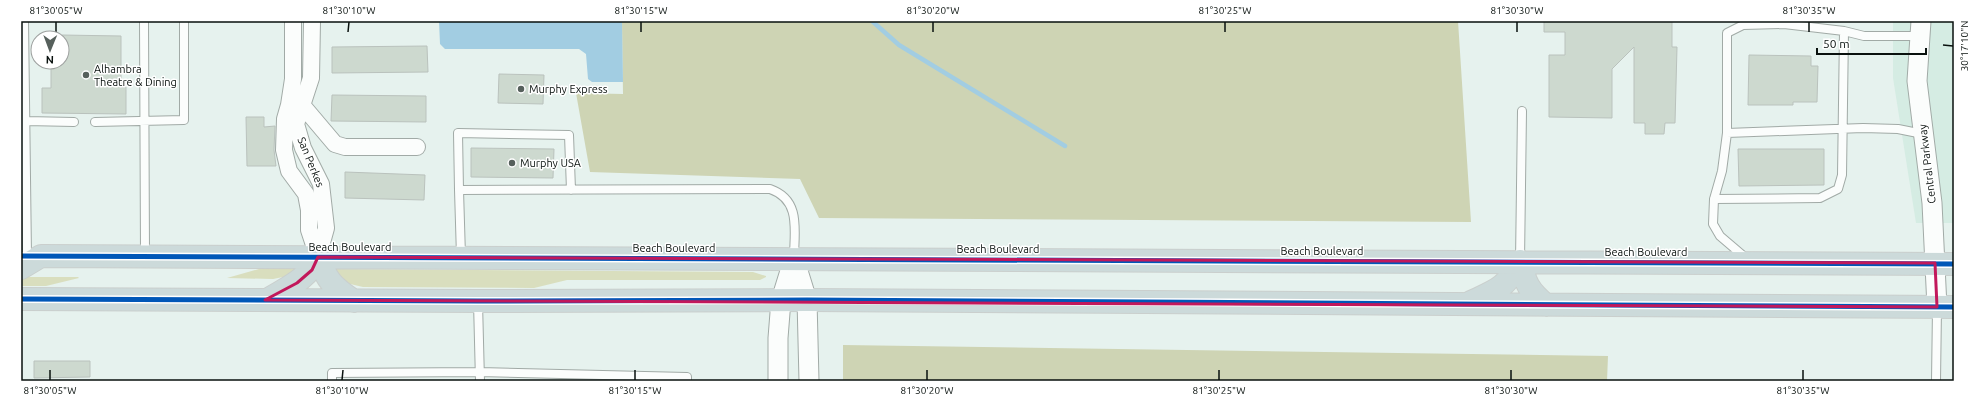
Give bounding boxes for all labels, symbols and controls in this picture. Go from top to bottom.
text: 81°30'05"W [30,5,82,16]
text: 81°30'10"W [323,5,375,16]
text: 81°30'15"W [615,5,667,16]
text: 81°30'20"W [907,5,959,16]
text: 81°30'25"W [1199,5,1251,16]
text: 81°30'30"W [1491,5,1543,16]
text: 81°30'35"W [1783,5,1835,16]
text: 30°17'10"N [1959,21,1970,71]
north arrow [30,30,70,70]
scale bar [1817,30,1926,56]
text: 50 m [1823,37,1850,50]
text: N [46,54,54,66]
place label: Alhambra Theatre & Dining [94,63,177,88]
marker: Alhambra Theatre & Dining [81,70,91,80]
place label: Murphy Express [529,83,608,95]
marker: Murphy Express [516,84,526,94]
street label: Central Parkway [1916,123,1938,204]
street label: San Perkes [296,135,327,189]
place label: Murphy USA [520,157,582,169]
marker: Murphy USA [507,158,517,168]
street label: Beach Boulevard [309,241,391,253]
street label: Beach Boulevard [633,242,715,254]
street label: Beach Boulevard [957,243,1039,255]
street label: Beach Boulevard [1281,245,1363,257]
street label: Beach Boulevard [1605,246,1687,258]
text: 81°30'05"W [24,385,76,396]
text: 81°30'10"W [316,385,368,396]
text: 81°30'15"W [609,385,661,396]
text: 81°30'20"W [901,385,953,396]
text: 81°30'25"W [1193,385,1245,396]
text: 81°30'30"W [1485,385,1537,396]
text: 81°30'35"W [1777,385,1829,396]

